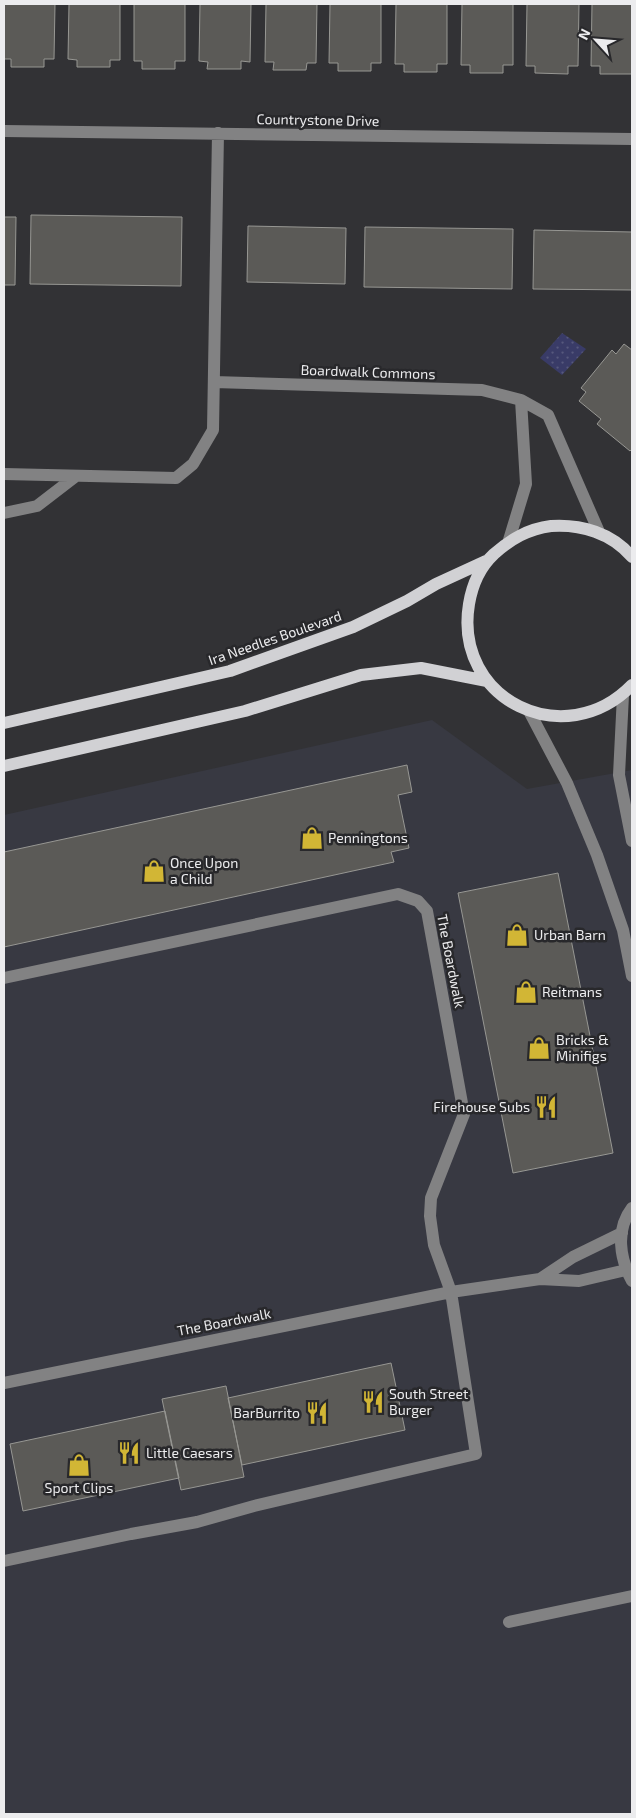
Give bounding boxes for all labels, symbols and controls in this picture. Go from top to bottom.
north arrow [571,15,621,65]
text: N [574,26,594,42]
street label: Countrystone Drive [256,110,380,129]
street label: Boardwalk Commons [300,361,436,382]
street label: Ira Needles Boulevard [206,607,344,668]
shop icon: Penningtons [299,825,325,851]
place label: Penningtons [328,829,408,846]
place label: Once Upon a Child [170,854,238,887]
shop icon: Once Upon a Child [141,858,167,884]
street label: The Boardwalk [434,913,469,1009]
shop icon: Urban Barn [504,922,530,948]
place label: Urban Barn [534,926,606,943]
shop icon: Reitmans [513,979,539,1005]
place label: Reitmans [542,983,602,1000]
place label: Bricks & Minifigs [556,1031,609,1064]
shop icon: Bricks & Minifigs [526,1035,552,1061]
restaurant icon: Firehouse Subs [533,1094,559,1120]
place label: Firehouse Subs [433,1098,530,1115]
street label: The Boardwalk [176,1304,272,1339]
place label: South Street Burger [389,1385,468,1418]
restaurant icon: South Street Burger [360,1389,386,1415]
restaurant icon: BarBurrito [304,1400,330,1426]
place label: BarBurrito [233,1404,300,1421]
restaurant icon: Little Caesars [116,1440,142,1466]
place label: Little Caesars [146,1444,233,1461]
shop icon: Sport Clips [66,1452,92,1478]
place label: Sport Clips [45,1479,113,1496]

